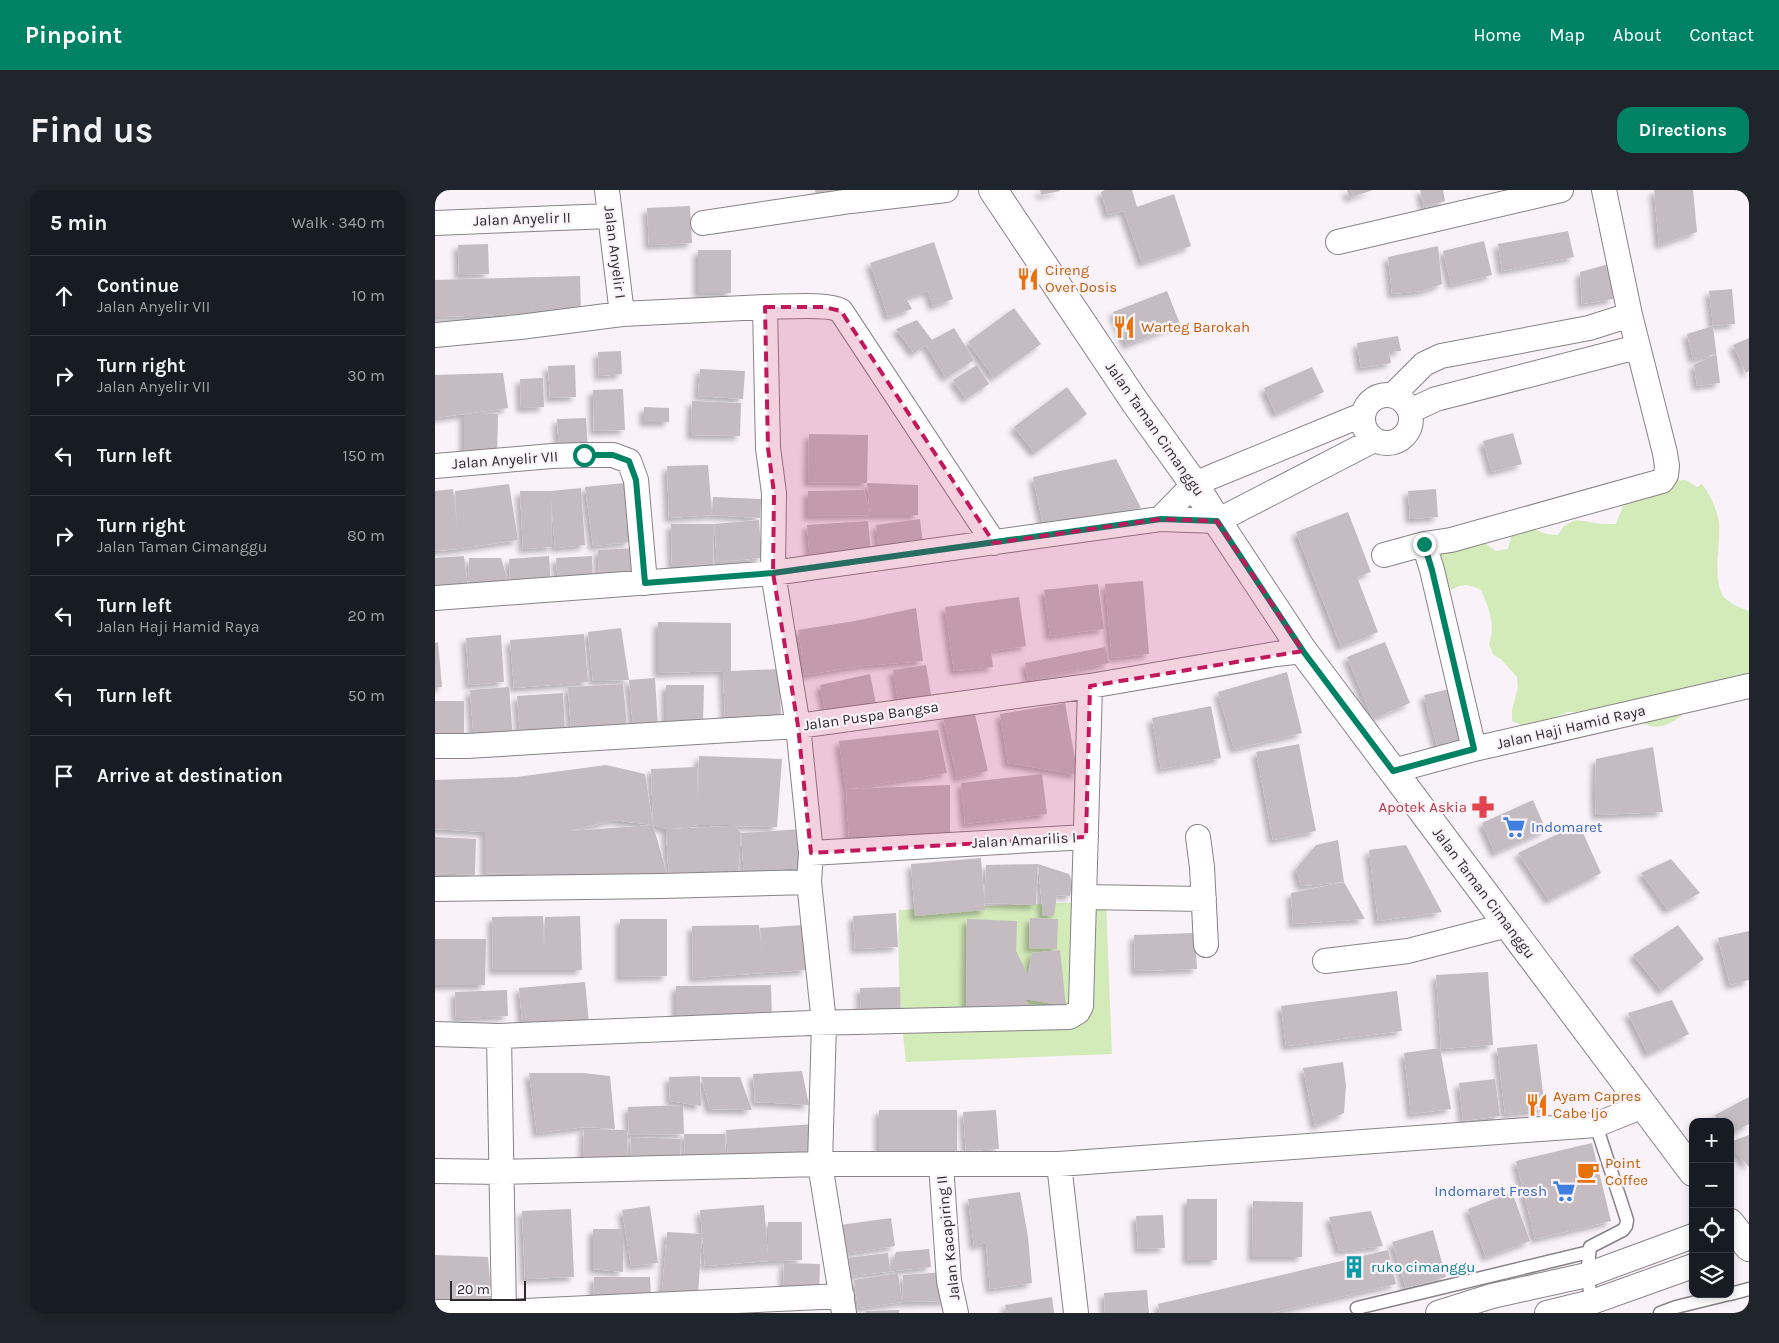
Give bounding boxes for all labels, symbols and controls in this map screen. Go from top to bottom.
text: Pinpoint [25,21,122,49]
text: Home [1473,24,1521,46]
text: Map [1549,24,1585,46]
text: About [1613,24,1662,46]
text: Contact [1690,24,1754,46]
button: Directions [1617,107,1749,153]
text: Find us [30,110,153,151]
street label: Jalan Anyelir I [600,204,630,300]
street label: Jalan Anyelir II [473,208,571,230]
text: 5 min [50,211,107,235]
text: Walk · 340 m [292,213,385,232]
place label: Cireng Over Dosis [1045,261,1117,296]
restaurant icon: Cireng Over Dosis [1015,266,1041,292]
text: Continue [97,275,179,297]
icon: ahead [50,282,78,310]
text: 10 m [351,286,385,305]
text: Jalan Anyelir VII [97,297,210,316]
restaurant icon: Warteg Barokah [1111,314,1137,340]
place label: Warteg Barokah [1141,318,1250,336]
text: Turn right [97,355,186,377]
street label: Jalan Taman Cimanggu [1102,358,1208,500]
icon: right [50,362,78,390]
text: 30 m [347,366,385,385]
text: Jalan Anyelir VII [97,377,210,396]
icon: left [50,442,78,470]
route start [573,444,596,467]
text: Turn left [97,445,172,467]
text: 150 m [342,446,385,465]
street label: Jalan Anyelir VII [451,447,559,473]
text: Turn right [97,515,186,537]
icon: right [50,522,78,550]
text: 80 m [347,526,385,545]
route end [1413,533,1436,556]
text: Jalan Taman Cimanggu [97,537,267,556]
text: Turn left [97,595,172,617]
icon: left [50,602,78,630]
text: 20 m [347,606,385,625]
text: Jalan Haji Hamid Raya [97,617,259,636]
icon: left [50,682,78,710]
text: Turn left [97,685,172,707]
text: 50 m [348,686,385,705]
street label: Jalan Puspa Bangsa [802,698,940,734]
street label: Jalan Haji Hamid Raya [1495,701,1647,753]
icon: arrive [50,762,78,790]
text: Arrive at destination [97,765,283,787]
pharmacy icon: Apotek Askia [1470,794,1496,820]
place label: Apotek Askia [1378,798,1467,816]
supermarket icon: Indomaret [1501,814,1527,840]
place label: Indomaret [1531,818,1603,836]
street label: Jalan Taman Cimanggu [1429,824,1539,962]
street label: Jalan Amarilis I [971,828,1077,852]
place label: Ayam Capres Cabe Ijo [1553,1087,1641,1122]
restaurant icon: Ayam Capres Cabe Ijo [1524,1092,1550,1118]
map controls [1689,1118,1734,1298]
button: + [1689,1118,1734,1163]
place label: Point Coffee [1605,1154,1648,1189]
cafe icon: Point Coffee [1575,1159,1601,1185]
button: − [1689,1163,1734,1208]
street label: Jalan Kacapiring II [932,1175,964,1301]
supermarket icon: Indomaret Fresh [1551,1178,1577,1204]
place label: Indomaret Fresh [1434,1182,1547,1200]
button: locate [1689,1208,1734,1253]
button: layers [1689,1253,1734,1298]
building icon: ruko cimanggu [1341,1254,1367,1280]
place label: ruko cimanggu [1371,1258,1475,1276]
scale bar [450,1278,526,1301]
text: 20 m [457,1281,490,1298]

